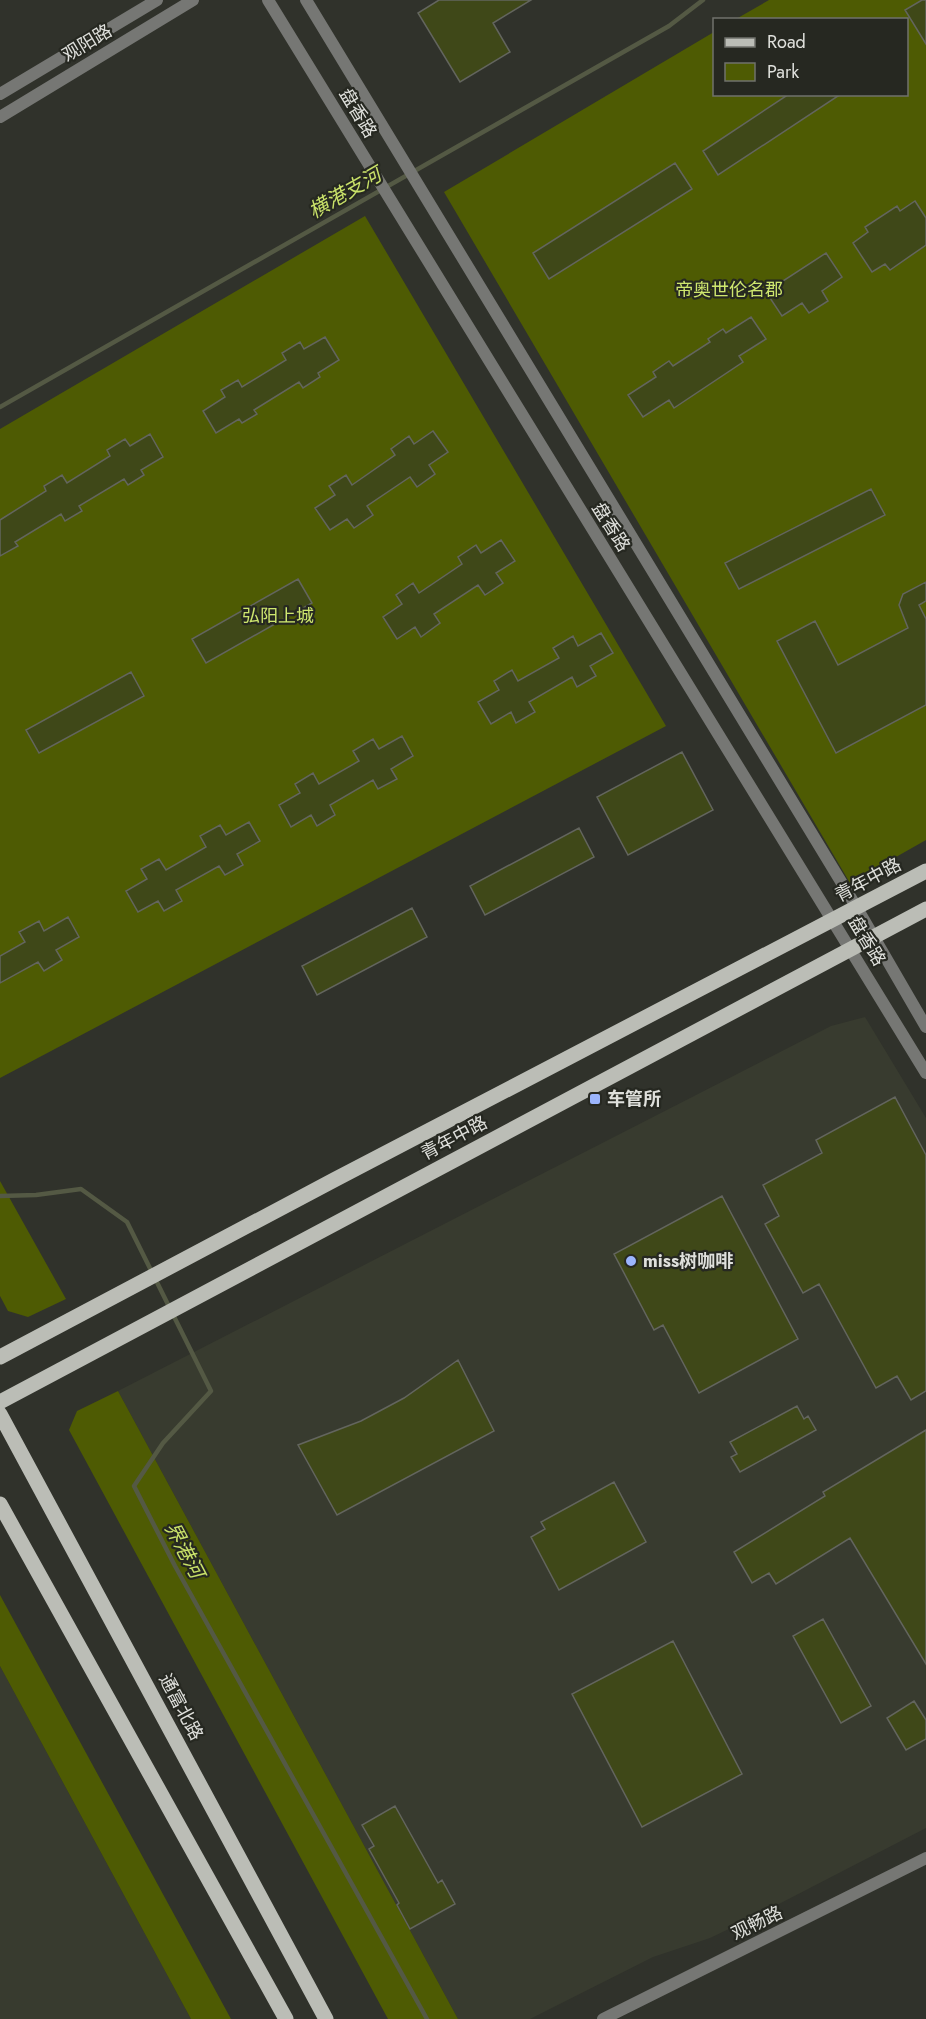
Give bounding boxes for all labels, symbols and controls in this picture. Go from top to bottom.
street label: 观阳路 [57,18,117,68]
legend [713,18,908,96]
text: Road [767,29,806,55]
text: Park [767,59,799,85]
street label: 盘香路 [333,83,383,143]
water label: 横港支河 [303,158,390,226]
park label: 帝奥世伦名郡 [675,277,783,303]
street label: 盘香路 [586,497,636,557]
park label: 弘阳上城 [242,603,314,629]
street label: 青年中路 [830,852,906,908]
street label: 盘香路 [842,911,892,971]
place label: 车管所 [607,1086,661,1112]
marker: 车管所 [588,1092,602,1106]
street label: 青年中路 [416,1110,492,1166]
place label: miss树咖啡 [643,1248,733,1274]
marker: miss树咖啡 [624,1254,638,1268]
water label: 界港河 [157,1517,213,1587]
street label: 通富北路 [153,1669,209,1745]
street label: 观畅路 [727,1899,787,1947]

